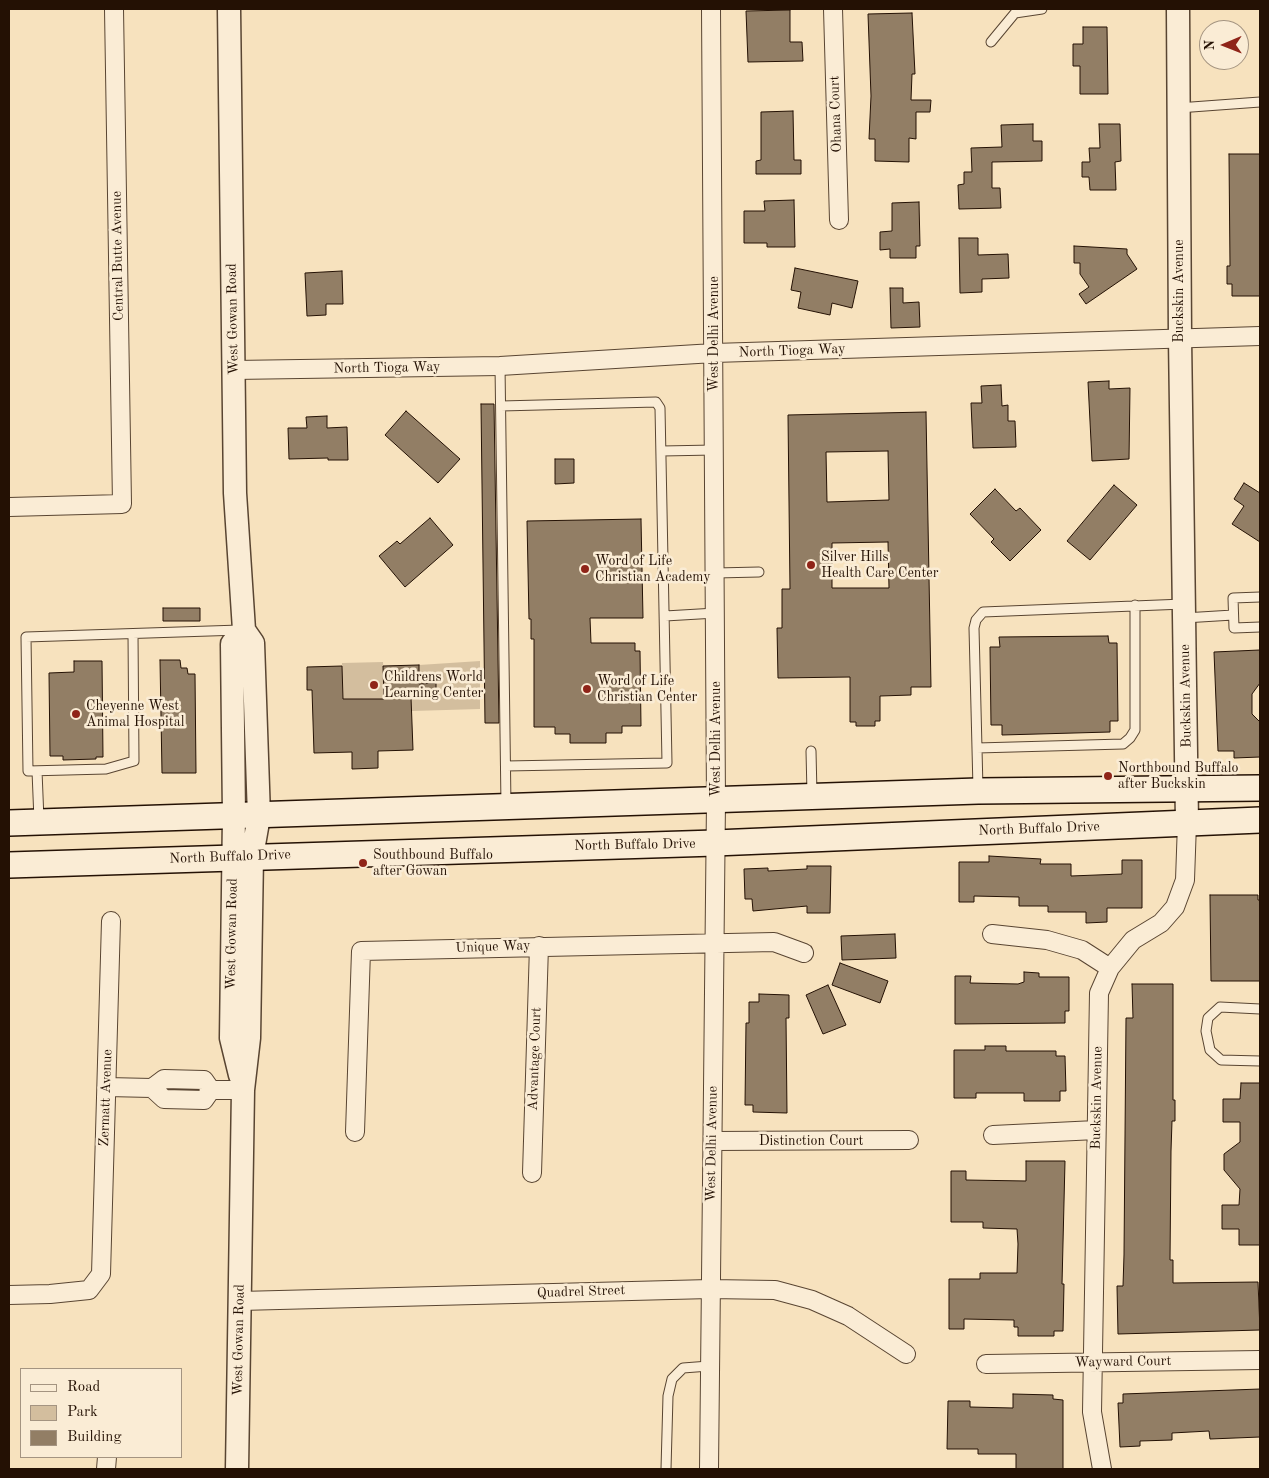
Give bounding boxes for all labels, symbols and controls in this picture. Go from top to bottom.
north arrow [1199,20,1249,70]
text: N [1203,40,1217,51]
street label: Ohana Court [826,75,846,153]
street label: Central Butte Avenue [108,191,128,321]
street label: Buckskin Avenue [1171,239,1187,343]
street label: West Gowan Road [224,263,242,375]
street label: West Delhi Avenue [706,276,722,392]
street label: North Tioga Way [738,341,846,361]
street label: North Tioga Way [333,359,441,377]
place label: Silver Hills Health Care Center [821,549,938,582]
place label: Word of Life Christian Academy [595,553,711,586]
marker: Silver Hills Health Care Center [805,559,817,571]
marker: Word of Life Christian Academy [579,563,591,575]
street label: Buckskin Avenue [1177,644,1195,748]
place label: Childrens World Learning Center [384,669,483,702]
place label: Word of Life Christian Center [597,673,697,706]
marker: Childrens World Learning Center [368,679,380,691]
street label: West Delhi Avenue [708,681,724,797]
marker: Word of Life Christian Center [581,683,593,695]
place label: Cheyenne West Animal Hospital [86,698,184,730]
marker: Cheyenne West Animal Hospital [70,708,82,720]
place label: Northbound Buffalo after Buckskin [1118,760,1238,792]
marker: Northbound Buffalo after Buckskin [1102,770,1114,782]
street label: North Buffalo Drive [978,818,1100,840]
street label: North Buffalo Drive [574,836,696,854]
street label: North Buffalo Drive [169,846,291,868]
place label: Southbound Buffalo after Gowan [373,847,493,880]
marker: Southbound Buffalo after Gowan [357,857,369,869]
street label: West Gowan Road [223,878,241,990]
street label: Unique Way [455,937,531,957]
street label: Advantage Court [525,1007,545,1111]
street label: Buckskin Avenue [1088,1046,1106,1150]
street label: Zermatt Avenue [96,1049,116,1147]
street label: West Delhi Avenue [703,1086,721,1202]
street label: Distinction Court [759,1133,863,1149]
street label: Quadrel Street [536,1282,626,1302]
street label: West Gowan Road [230,1284,248,1396]
street label: Wayward Court [1075,1353,1171,1371]
legend [20,1368,182,1458]
text: Road [67,1380,100,1395]
text: Park [67,1405,98,1420]
text: Building [67,1430,122,1445]

